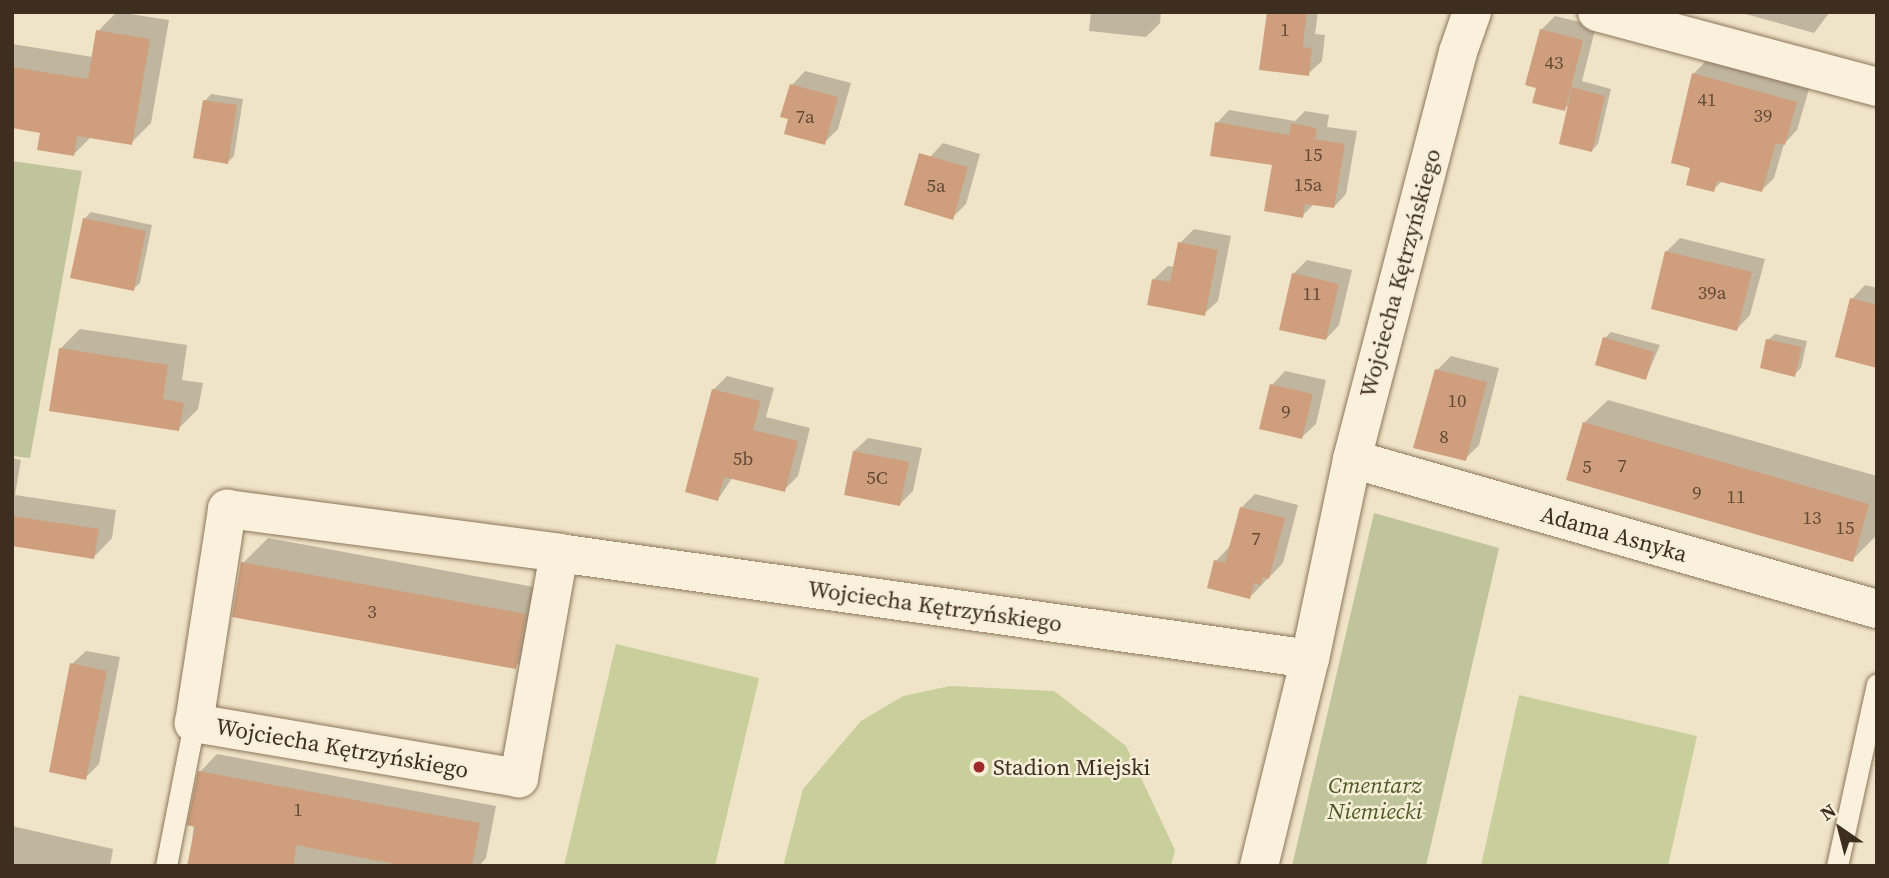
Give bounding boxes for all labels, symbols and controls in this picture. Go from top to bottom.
house number: 1 [1280,19,1290,41]
house number: 43 [1545,52,1563,74]
house number: 41 [1698,89,1716,111]
house number: 39 [1754,105,1772,127]
house number: 7a [795,106,815,128]
house number: 15 [1304,144,1322,166]
street label: Wojciecha Kętrzyńskiego [1353,146,1447,400]
house number: 15a [1294,174,1322,196]
house number: 5a [926,175,946,197]
house number: 39a [1698,282,1726,304]
house number: 11 [1303,283,1321,305]
house number: 10 [1448,390,1466,412]
house number: 9 [1281,401,1291,423]
house number: 8 [1439,426,1449,448]
house number: 5b [733,448,753,470]
house number: 7 [1617,455,1627,477]
house number: 5 [1582,456,1592,478]
house number: 5C [866,467,888,489]
house number: 9 [1692,482,1702,504]
house number: 11 [1727,486,1745,508]
street label: Adama Asnyka [1538,500,1690,568]
house number: 13 [1803,507,1821,529]
house number: 15 [1836,517,1854,539]
house number: 7 [1251,528,1261,550]
street label: Wojciecha Kętrzyńskiego [806,574,1064,638]
house number: 3 [367,601,377,623]
street label: Wojciecha Kętrzyńskiego [213,712,471,784]
place label: Stadion Miejski [993,753,1150,781]
marker: Stadion Miejski [971,759,987,775]
park label: Cmentarz Niemiecki [1327,771,1423,825]
north arrow [1805,794,1875,864]
text: N [1815,797,1841,826]
house number: 1 [293,799,303,821]

